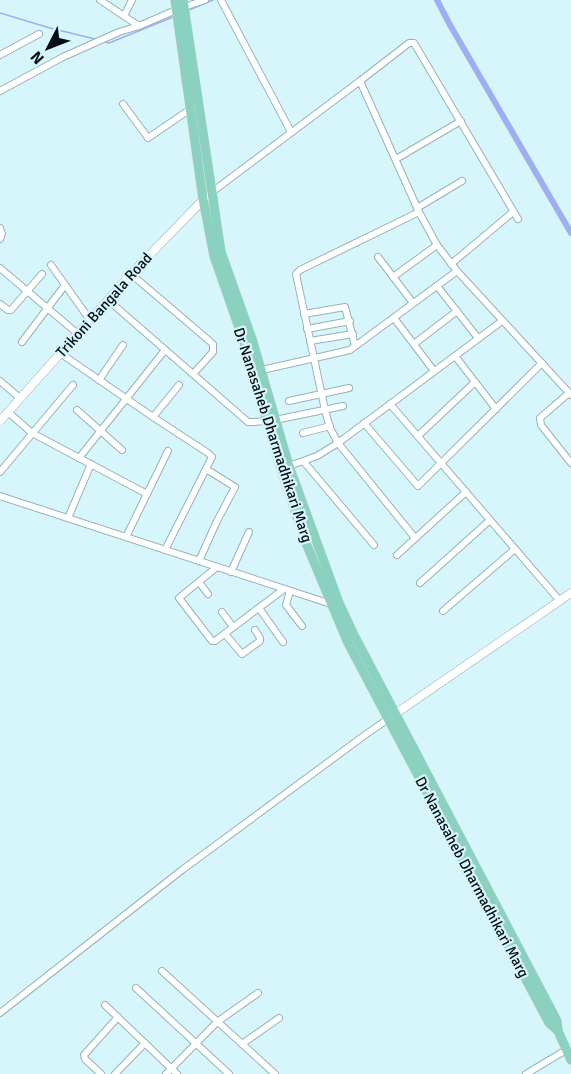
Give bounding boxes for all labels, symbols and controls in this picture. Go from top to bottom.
north arrow [18,18,78,78]
text: N [26,47,49,68]
street label: Trikoni Bangala Road [52,249,156,361]
street label: Dr Nanasaheb Dharmadhikari Marg [230,325,316,545]
street label: Dr Nanasaheb Dharmadhikari Marg [411,773,533,981]

